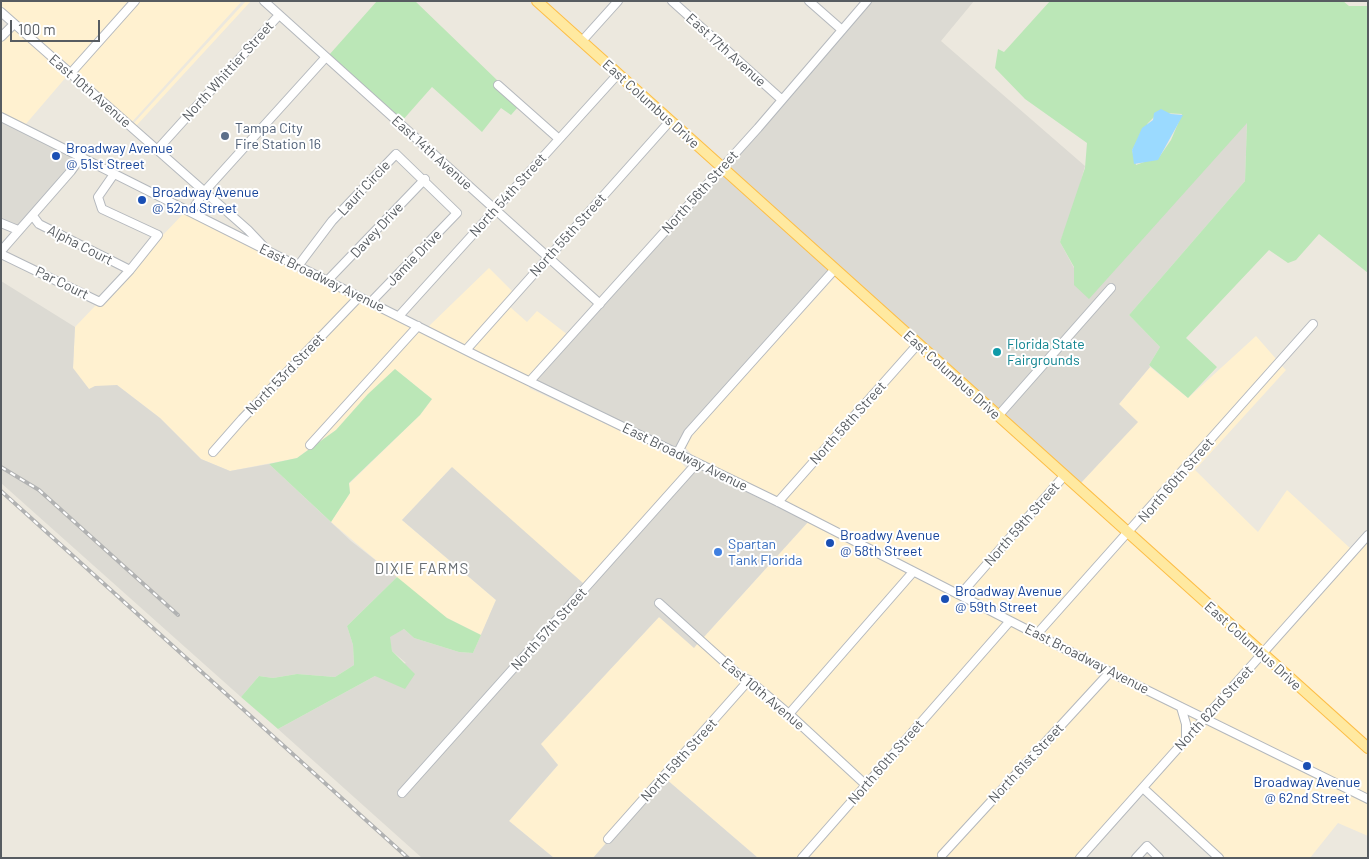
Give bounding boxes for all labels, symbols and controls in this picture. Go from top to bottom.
scale bar [12,10,102,42]
street label: East 17th Avenue [683,10,769,90]
street label: North Whittier Street [179,18,277,124]
text: 100 m [18,20,56,38]
street label: East 10th Avenue [46,51,134,131]
street label: East Columbus Drive [599,56,703,152]
street label: East 14th Avenue [388,112,476,194]
place label: Tampa City Fire Station 16 [235,120,321,152]
marker: Tampa City Fire Station 16 [219,130,231,142]
place label: Broadway Avenue @ 51st Street [66,140,173,172]
street label: North 56th Street [658,147,742,237]
marker: Broadway Avenue @ 51st Street [50,150,62,162]
street label: North 54th Street [466,150,550,240]
street label: Lauri Circle [334,157,394,219]
place label: Broadway Avenue @ 52nd Street [152,184,259,216]
street label: North 55th Street [526,190,610,280]
marker: Broadway Avenue @ 52nd Street [136,194,148,206]
street label: Davey Drive [347,199,407,261]
street label: Alpha Court [45,221,115,269]
street label: Jamie Drive [383,226,445,290]
street label: East Broadway Avenue [257,240,387,316]
street label: Par Court [33,263,91,303]
street label: East Columbus Drive [900,327,1004,423]
street label: North 53rd Street [242,330,328,418]
place label: Florida State Fairgrounds [1007,336,1085,368]
marker: Florida State Fairgrounds [991,346,1003,358]
street label: North 58th Street [806,378,890,468]
street label: East Broadway Avenue [620,419,750,495]
street label: North 60th Street [1135,434,1217,526]
street label: North 59th Street [981,478,1063,570]
place label: Broadwy Avenue @ 58th Street [840,527,940,560]
place label: Spartan Tank Florida [728,536,803,568]
marker: Broadwy Avenue @ 58th Street [824,537,836,549]
marker: Spartan Tank Florida [712,546,724,558]
district label: DIXIE FARMS [373,560,471,578]
place label: Broadway Avenue @ 59th Street [955,583,1062,616]
street label: North 57th Street [508,584,590,674]
marker: Broadway Avenue @ 59th Street [939,593,951,605]
street label: East Columbus Drive [1201,598,1305,694]
street label: East Broadway Avenue [1022,620,1152,698]
street label: East 10th Avenue [718,654,808,734]
street label: North 62nd Street [1171,662,1257,754]
street label: North 59th Street [637,715,721,805]
street label: North 60th Street [845,716,927,808]
street label: North 61st Street [985,720,1067,806]
marker: Broadway Avenue @ 62nd Street [1301,760,1313,772]
place label: Broadway Avenue @ 62nd Street [1254,774,1360,806]

